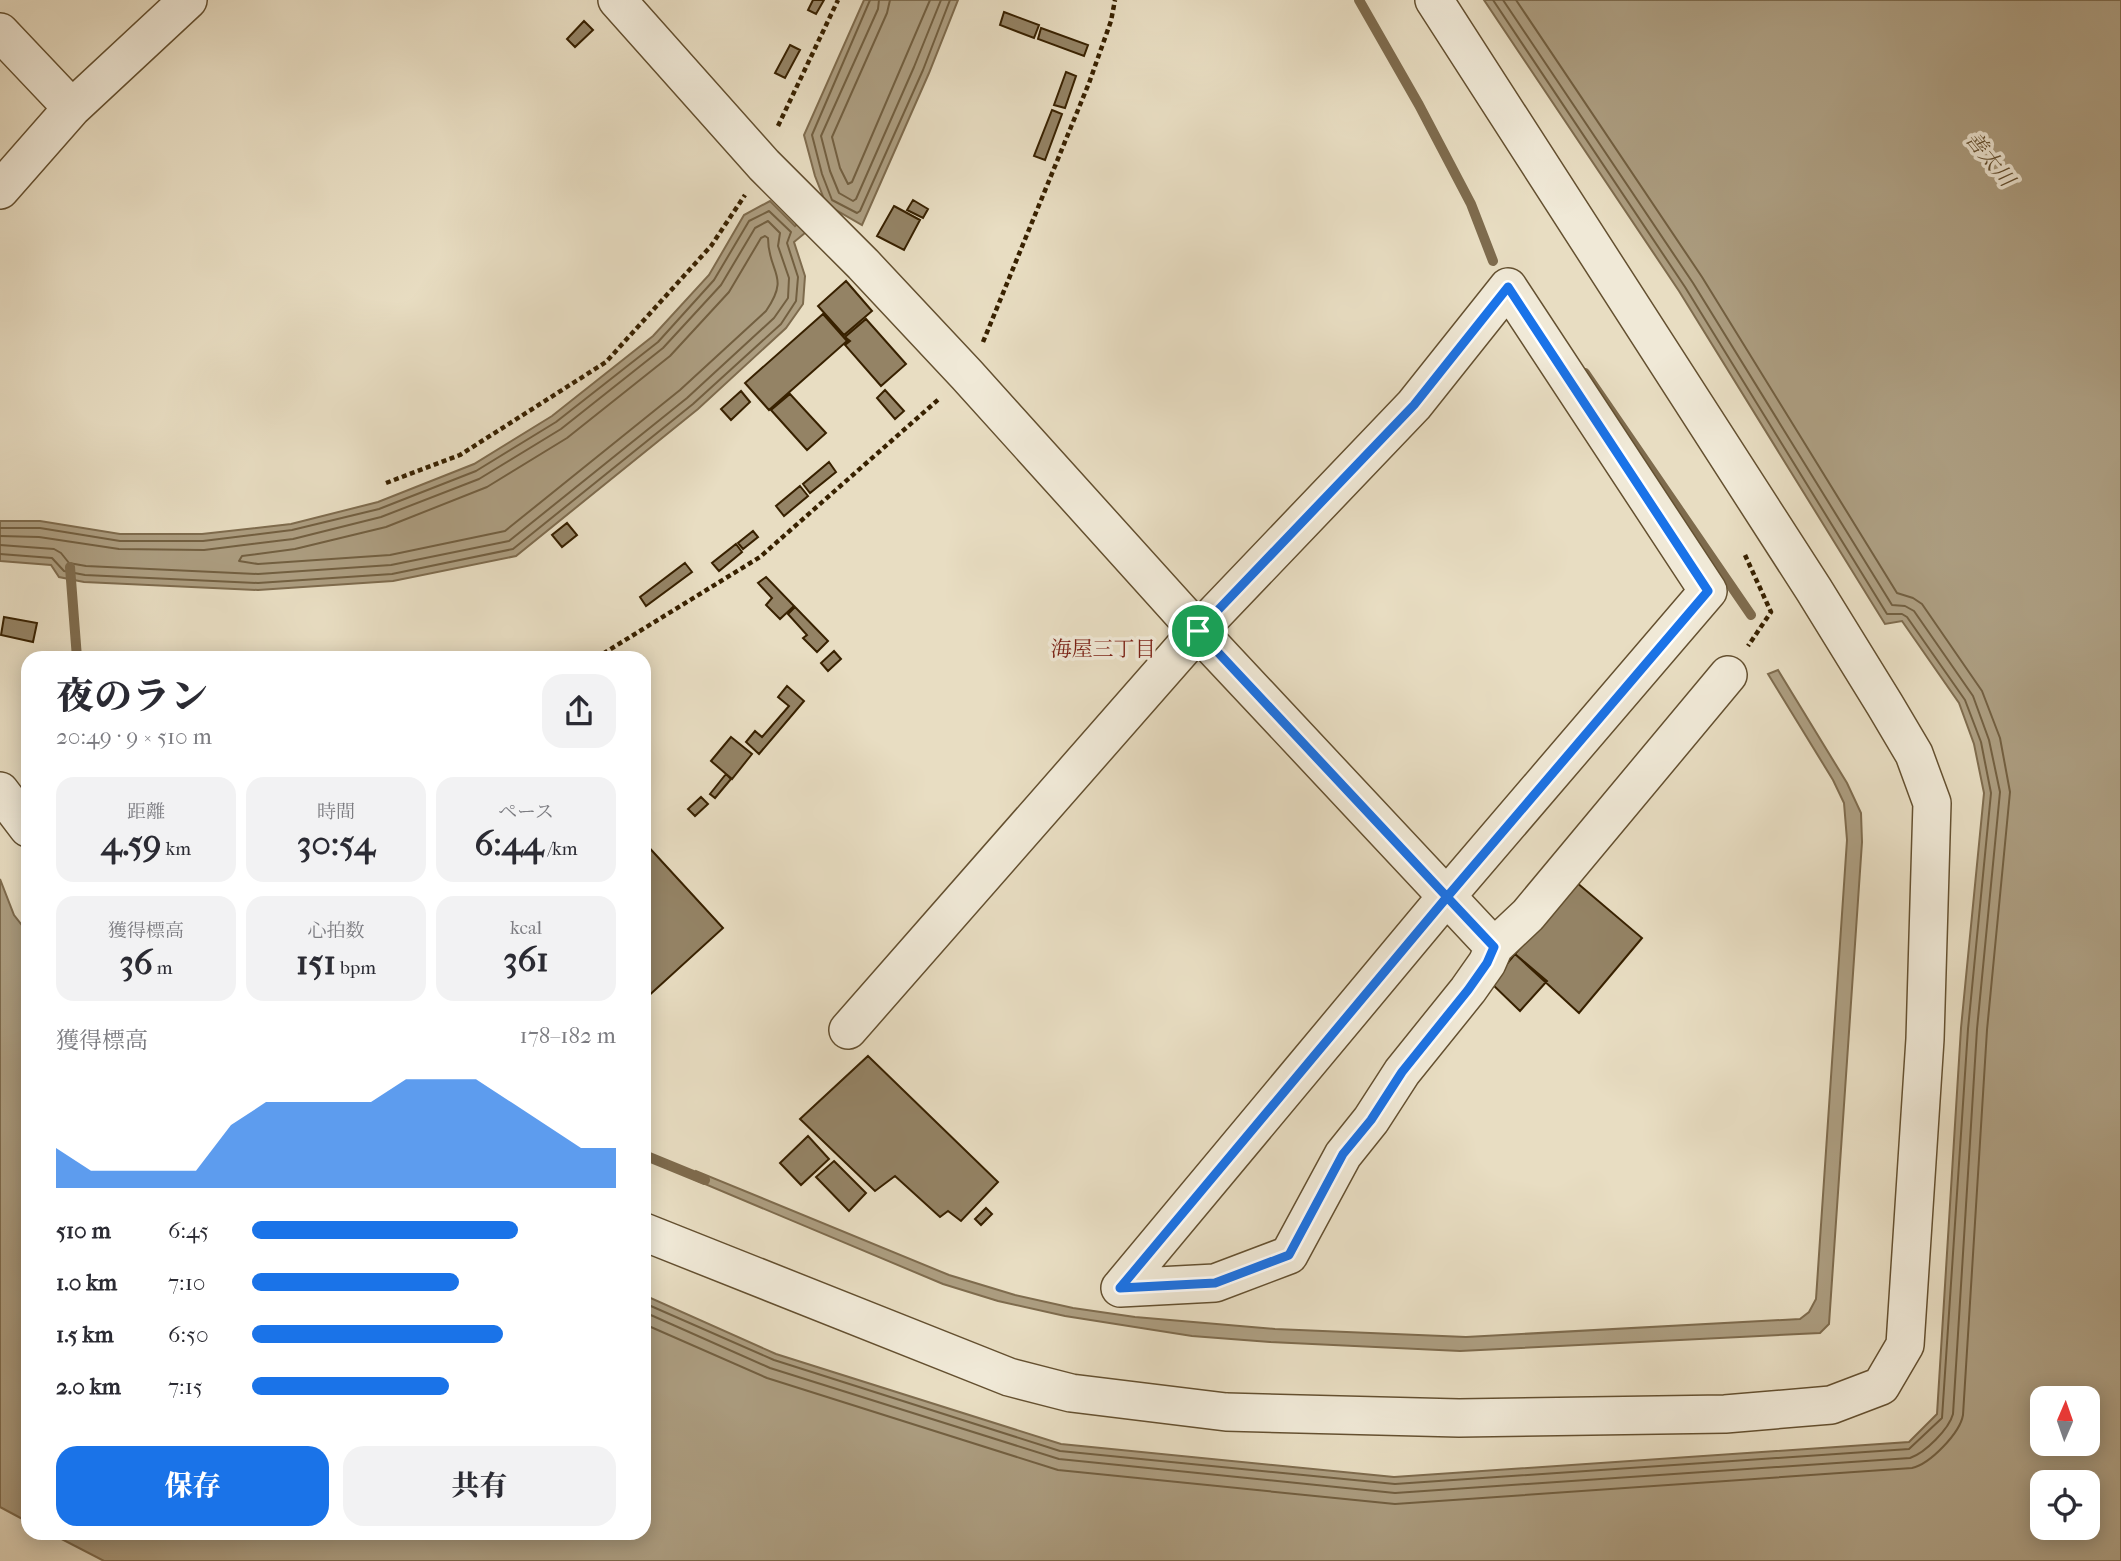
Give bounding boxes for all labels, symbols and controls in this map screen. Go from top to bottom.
water label: 善太川 [1961,127,2020,193]
pin [1168,601,1228,661]
icon: arrive [1179,612,1217,650]
district label: 海屋三丁目 [1051,637,1156,661]
text: 夜のラン [56,674,208,719]
button: share [542,674,616,748]
text: 20:49 · 9 × 510 m [56,723,212,750]
text: 距離 [127,801,165,823]
text: 時間 [317,801,355,823]
text: ペース [498,801,554,823]
text: 4.59 [101,823,161,864]
text: 30:54 [297,823,375,864]
text: 6:44 [474,823,543,864]
text: km [161,838,191,860]
text: /km [543,838,578,860]
text: kcal [510,917,542,939]
text: 獲得標高 [108,920,184,942]
text: 心拍数 [307,920,365,942]
text: 361 [503,939,549,980]
text: 36 [119,942,153,983]
text: 151 [296,942,336,983]
text: m [153,957,173,979]
text: bpm [336,957,376,979]
text: 178–182 m [519,1022,616,1049]
text: 獲得標高 [56,1027,148,1054]
text: 510 m [56,1217,111,1244]
text: 6:45 [168,1217,209,1244]
text: 1.0 km [56,1269,117,1296]
text: 7:10 [168,1269,205,1296]
text: 1.5 km [56,1321,114,1348]
text: 6:50 [168,1321,209,1348]
text: 2.0 km [56,1373,121,1400]
text: 7:15 [168,1373,203,1400]
north arrow [2030,1386,2100,1456]
map controls [2030,1386,2100,1540]
button: 保存 [56,1446,329,1526]
button: 共有 [343,1446,616,1526]
button: locate [2030,1470,2100,1540]

